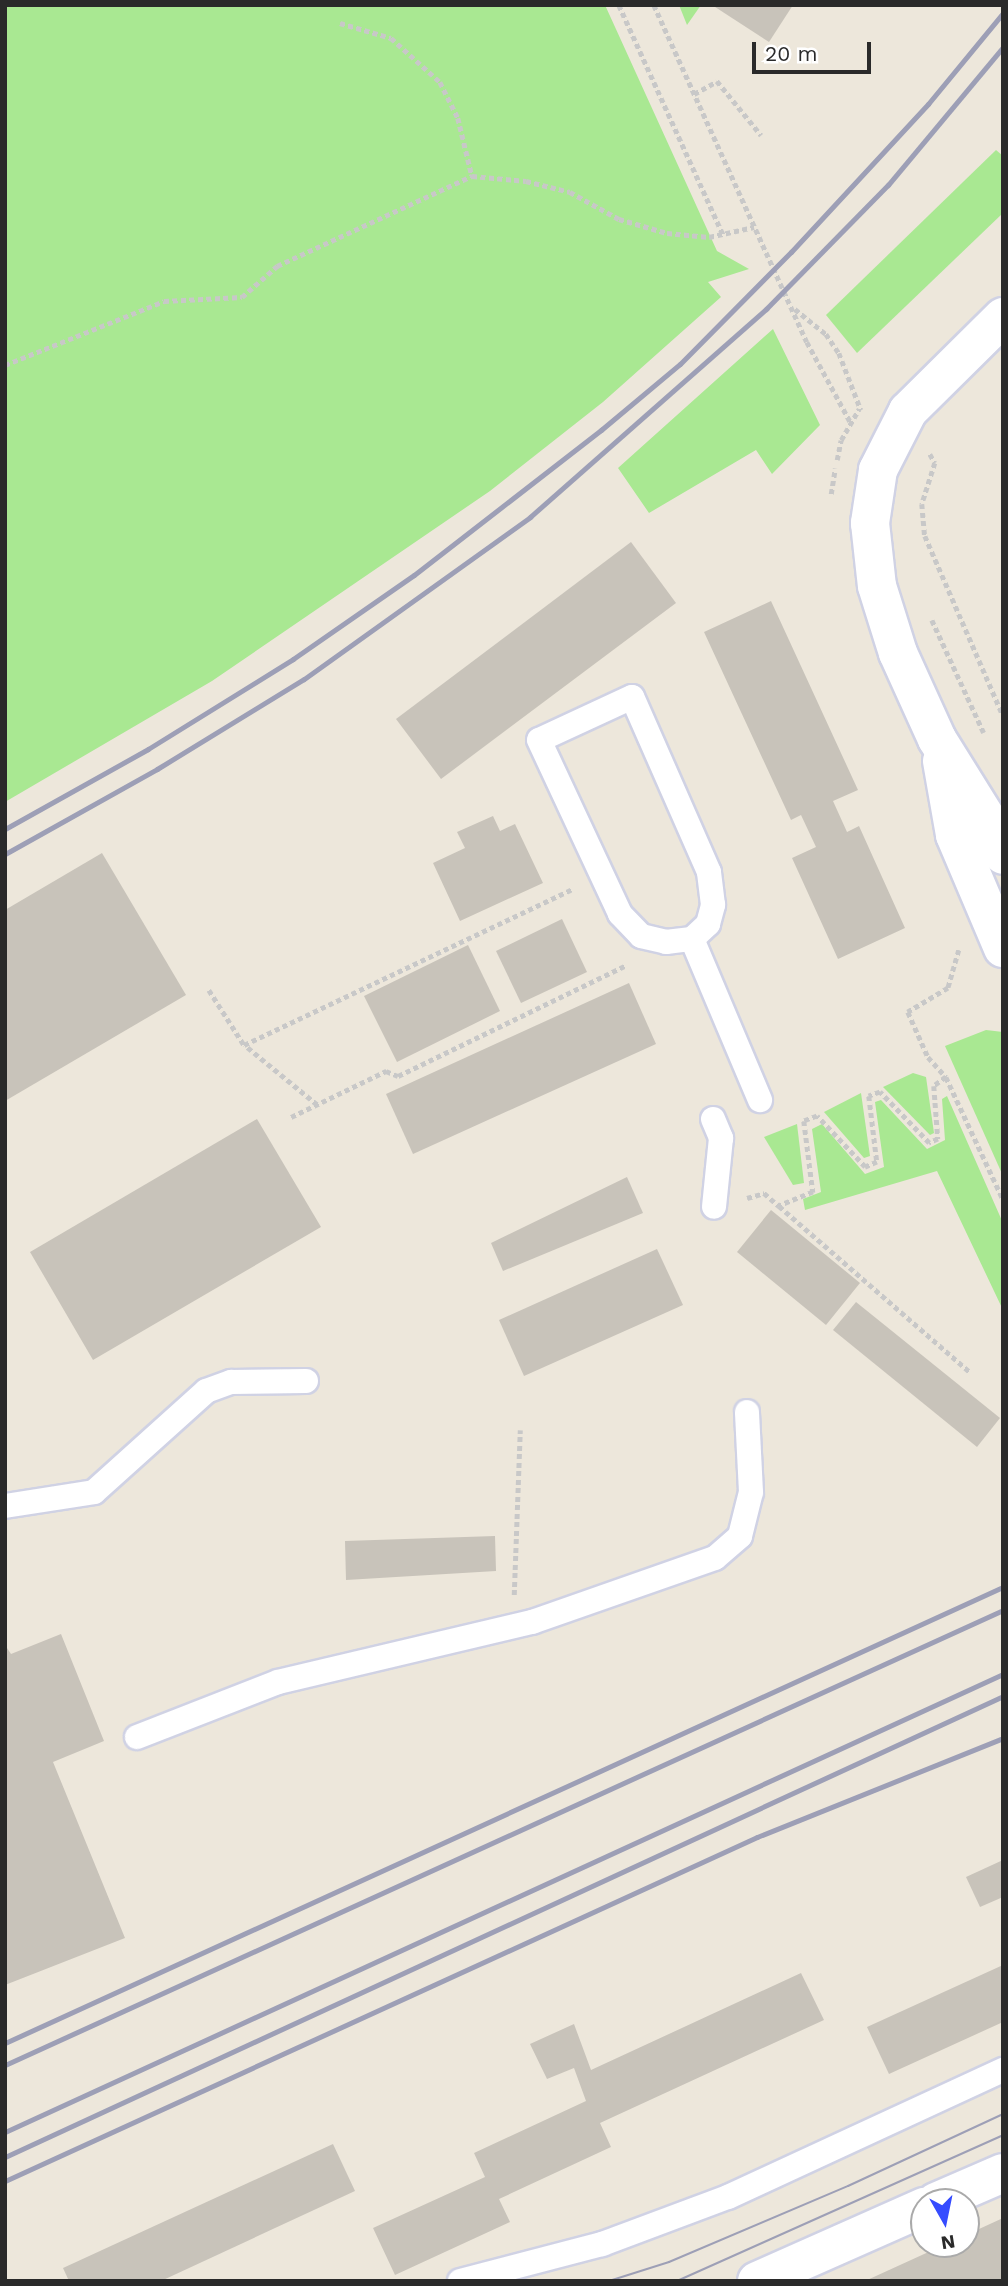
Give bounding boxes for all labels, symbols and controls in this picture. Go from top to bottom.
scale bar [756,28,875,72]
text: 20 m [765,41,817,66]
north arrow [910,2188,980,2258]
text: N [939,2230,957,2255]

